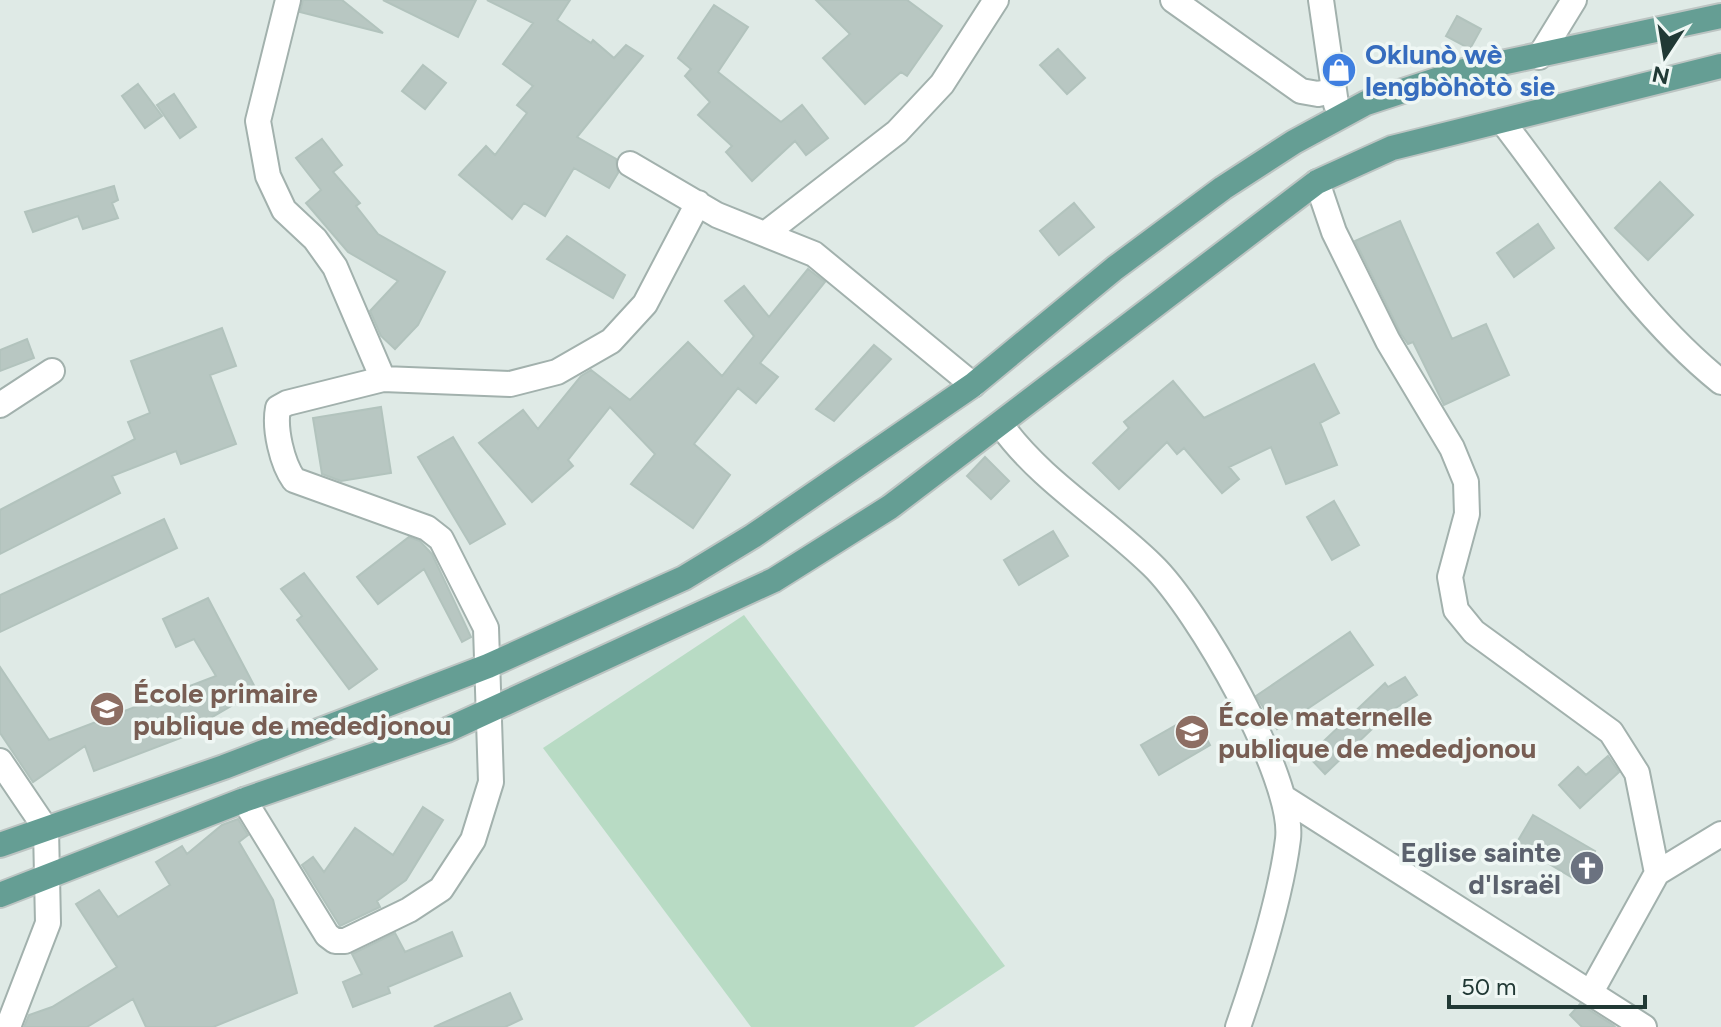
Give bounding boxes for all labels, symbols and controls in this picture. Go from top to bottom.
north arrow [1625,16,1705,96]
place label: Oklunò wè lengbòhòtò sie [1365,37,1555,103]
shop icon: Oklunò wè lengbòhòtò sie [1320,51,1358,89]
text: N [1650,60,1672,90]
place label: École primaire publique de mededjonou [133,676,451,742]
school or university icon: École primaire publique de mededjonou [88,690,126,728]
place label: École maternelle publique de mededjonou [1218,699,1536,765]
school or university icon: École maternelle publique de mededjonou [1173,713,1211,751]
place label: Eglise sainte d'Israël [1401,835,1561,901]
church icon: Eglise sainte d'Israël [1568,849,1606,887]
scale bar [1449,959,1645,1009]
text: 50 m [1461,972,1517,1001]

